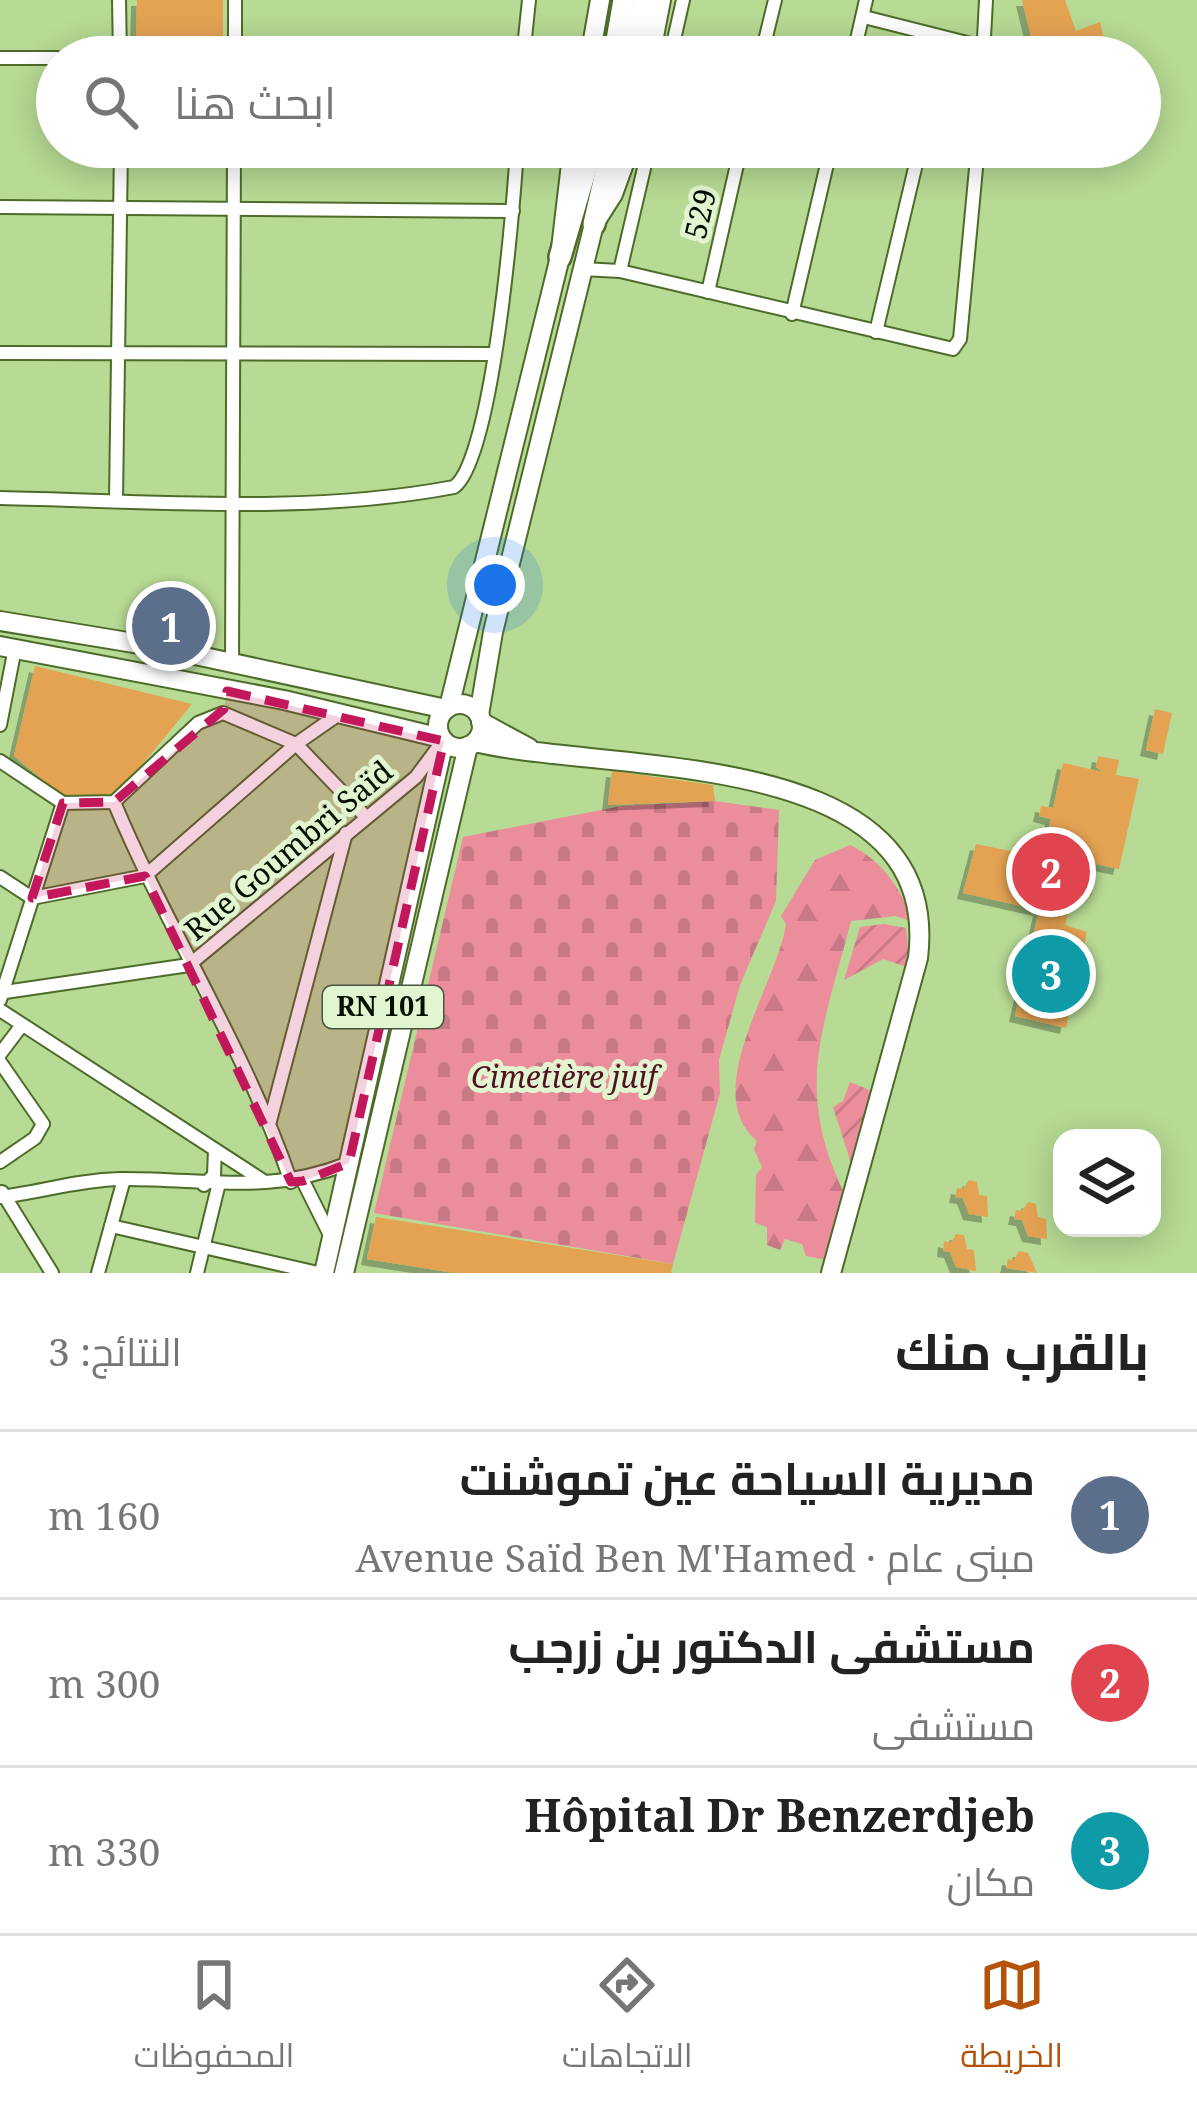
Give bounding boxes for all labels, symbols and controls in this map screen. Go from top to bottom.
search box [36,36,1161,168]
icon: search [78,69,144,135]
text: ابحث هنا [174,71,336,132]
street label: 529 [674,185,725,243]
your location [465,555,525,615]
pin: 1 [132,581,210,671]
street label: Rue Goumbri Saïd [175,751,401,949]
pin: 2 [1012,827,1090,917]
pin: 3 [1012,929,1090,1019]
road number: RN 101 [323,986,443,1028]
park label: Cimetière juif [471,1056,662,1097]
map controls [1053,1129,1161,1237]
button: layers [1053,1129,1161,1237]
text: بالقرب منك [895,1315,1149,1385]
text: النتائج: 3 [48,1324,182,1377]
text: مديرية السياحة عين تموشنت [460,1447,1035,1508]
text: 160 m [48,1488,160,1541]
text: 1 [1099,1488,1121,1541]
text: مبنى عام · Avenue Saïd Ben M'Hamed [355,1530,1035,1583]
text: مستشفى الدكتور بن زرجب [508,1615,1035,1676]
text: 300 m [48,1656,160,1709]
text: 2 [1099,1656,1121,1709]
text: مستشفى [872,1698,1035,1751]
text: Hôpital Dr Benzerdjeb [524,1784,1035,1845]
text: 330 m [48,1824,160,1877]
text: 3 [1099,1824,1121,1877]
text: مكان [947,1854,1035,1907]
tab: المحفوظات [134,1952,294,2086]
tab: الاتجاهات [562,1952,693,2086]
tab: الخريطة [960,1952,1063,2086]

